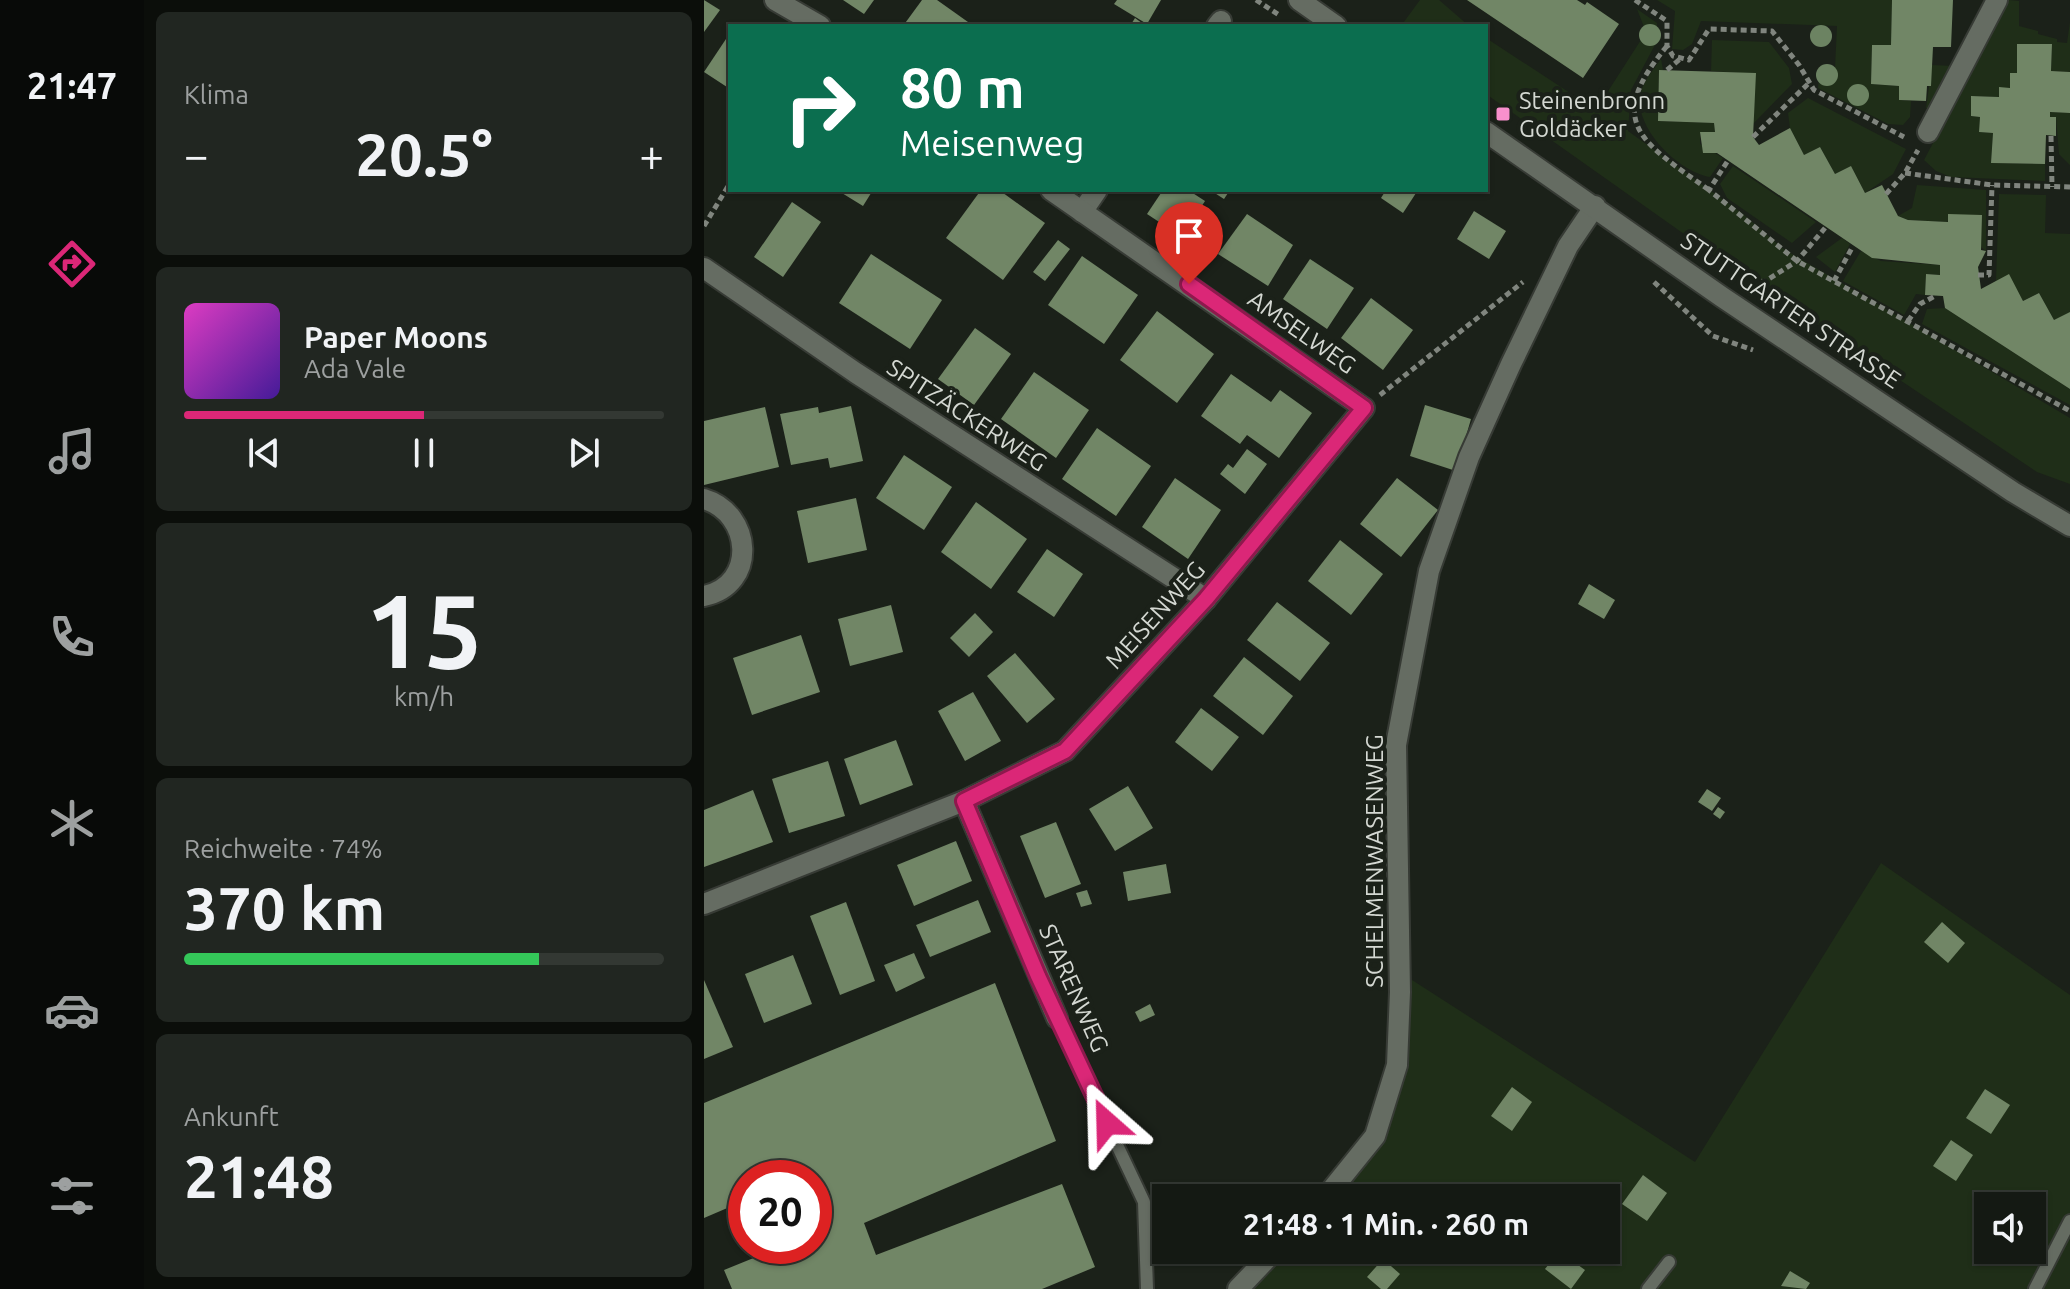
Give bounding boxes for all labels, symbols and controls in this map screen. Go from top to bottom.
icon: right [768,56,872,160]
text: 80 m [900,56,1025,119]
text: 21:47 [27,65,117,106]
text: Klima [184,80,249,109]
place label: Steinenbronn Goldäcker [1519,87,1665,142]
marker: Steinenbronn Goldäcker [1494,105,1512,123]
text: 20.5° [355,120,493,187]
text: Meisenweg [900,122,1084,163]
text: − [184,130,209,179]
text: + [639,130,664,179]
pin [1155,202,1223,284]
icon: arrive [1167,214,1211,258]
street label: STUTTGARTER STRASSE [1676,226,1906,394]
icon: directions [44,236,100,292]
street label: AMSELWEG [1243,285,1361,379]
text: Paper Moons [304,320,488,354]
street label: SPITZÄCKERWEG [882,353,1052,477]
text: Ada Vale [304,354,406,383]
icon: music [44,423,100,479]
icon: previous [242,431,286,475]
icon: pause [402,431,446,475]
icon: next [562,431,606,475]
street label: MEISENWEG [1100,556,1210,674]
text: 15 [365,571,483,688]
icon: phone [44,609,100,665]
text: km/h [394,682,454,711]
street label: SCHELMENWASENWEG [1361,734,1388,988]
icon: climate [44,795,100,851]
text: Reichweite · 74% [184,834,383,863]
text: 370 km [184,874,385,941]
street label: STARENWEG [1034,920,1114,1056]
icon: car [44,982,100,1038]
position arrow [1065,1081,1149,1165]
text: Ankunft [184,1102,279,1131]
text: 21:48 [184,1142,334,1209]
speed limit sign: 20 [728,1160,832,1264]
icon: filters [44,1168,100,1224]
map controls [1974,1192,2046,1264]
button: sound [1974,1192,2046,1264]
text: 21:48 · 1 Min. · 260 m [1243,1207,1529,1241]

